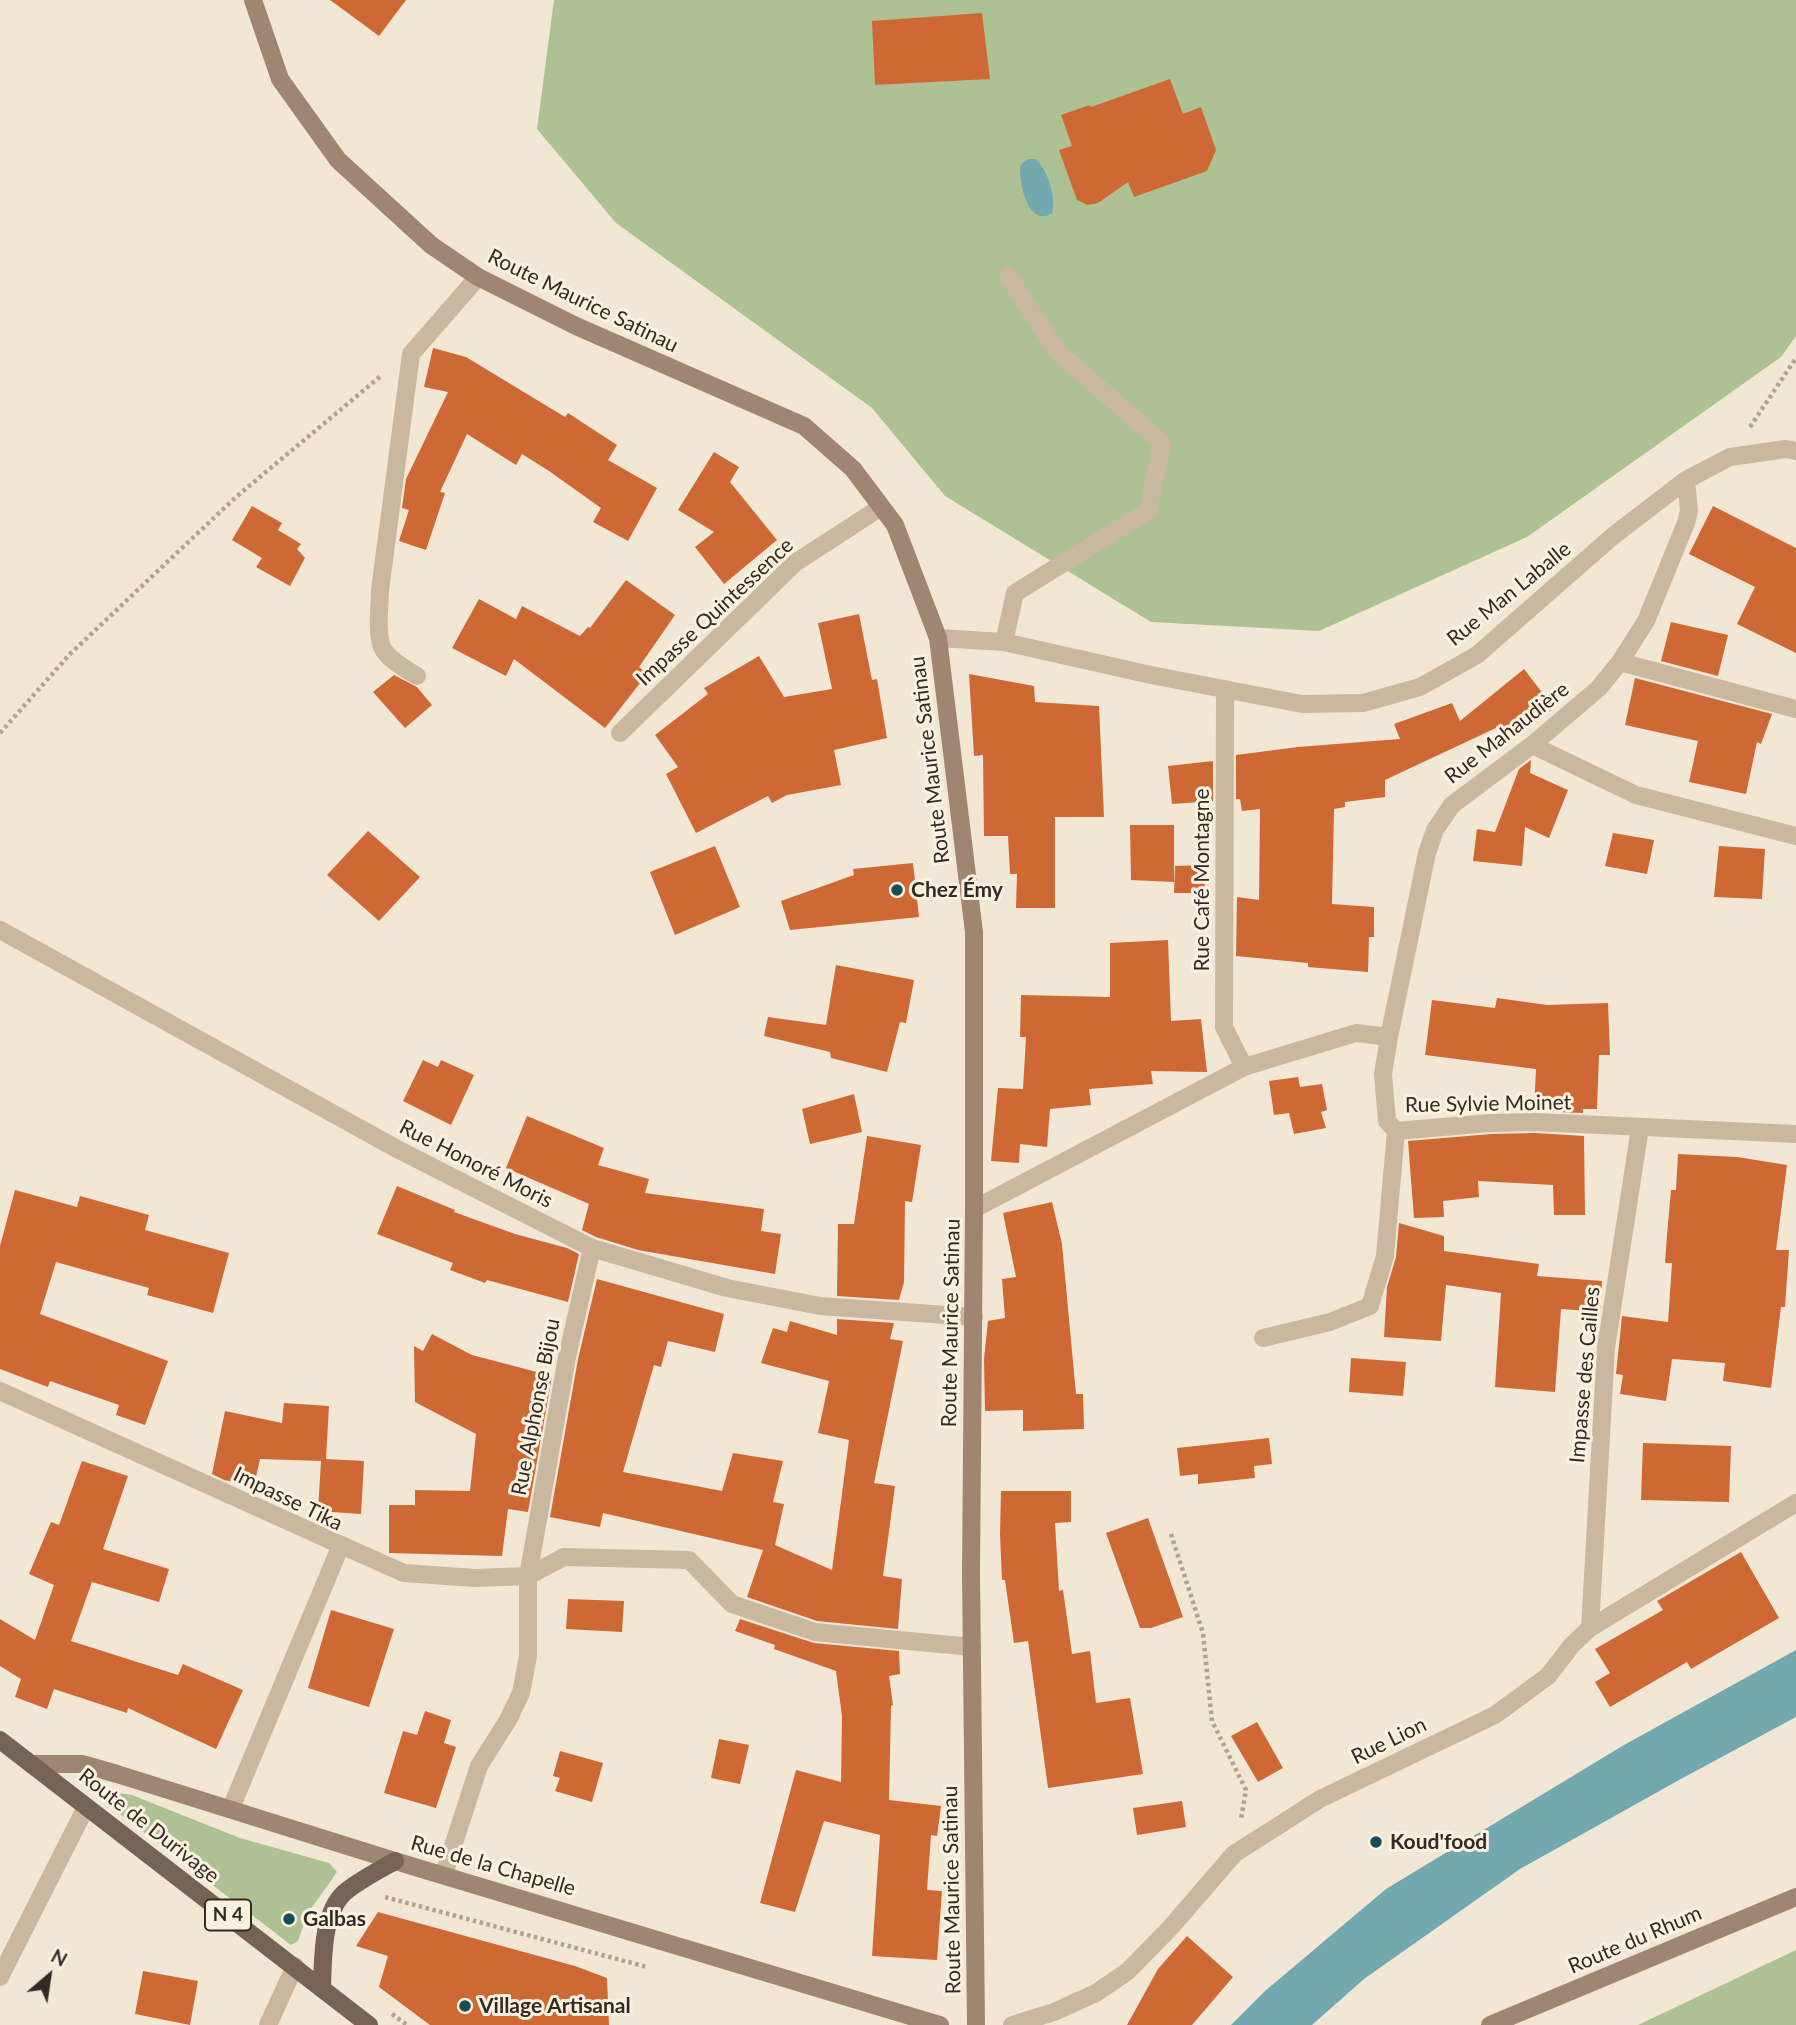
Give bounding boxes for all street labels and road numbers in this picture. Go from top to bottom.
street label: Route Maurice Satinau [484,244,682,358]
street label: Impasse Quintessence [631,533,799,691]
street label: Rue Man Laballe [1442,536,1576,652]
street label: Route Maurice Satinau [905,655,955,865]
street label: Rue Mahaudière [1440,677,1574,789]
street label: Rue Café Montagne [1189,788,1215,972]
street label: Rue Sylvie Moinet [1405,1090,1571,1118]
street label: Rue Honoré Moris [395,1114,557,1214]
street label: Route Maurice Satinau [937,1218,965,1428]
street label: Impasse des Cailles [1565,1286,1605,1464]
street label: Rue Alphonse Bijou [506,1316,566,1498]
street label: Impasse Tika [229,1462,347,1536]
street label: Rue Lion [1347,1712,1431,1770]
street label: Route de Durivage [74,1763,224,1889]
street label: Route Maurice Satinau [938,1785,966,1995]
street label: Rue de la Chapelle [408,1830,578,1902]
road number: N 4 [205,1899,251,1930]
street label: Route du Rhum [1564,1901,1706,1979]

